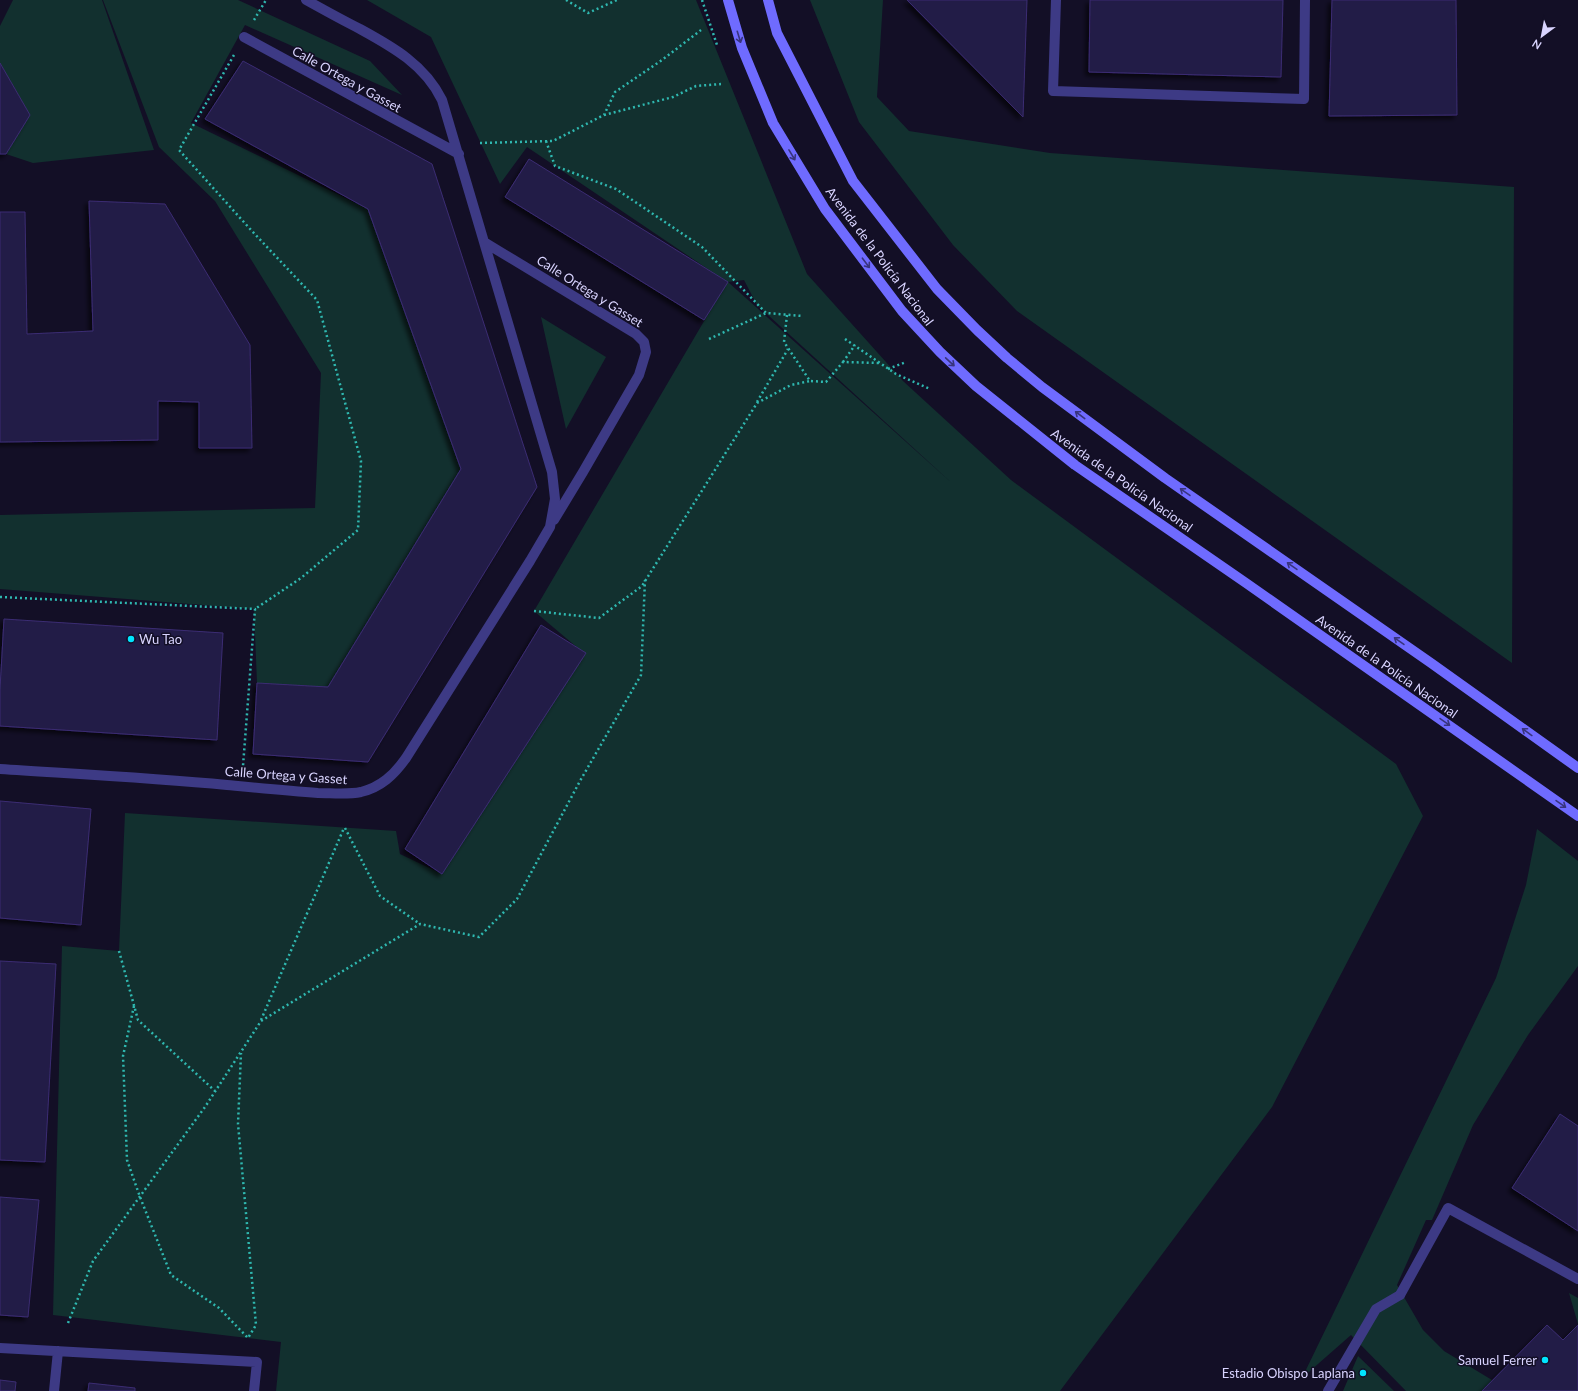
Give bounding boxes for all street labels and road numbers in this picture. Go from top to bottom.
street label: Calle Ortega y Gasset [290,42,405,116]
street label: Avenida de la Policía Nacional [823,184,937,328]
street label: Calle Ortega y Gasset [534,252,646,330]
street label: Avenida de la Policía Nacional [1048,425,1196,535]
street label: Avenida de la Policía Nacional [1313,611,1461,721]
street label: Calle Ortega y Gasset [224,763,348,787]

